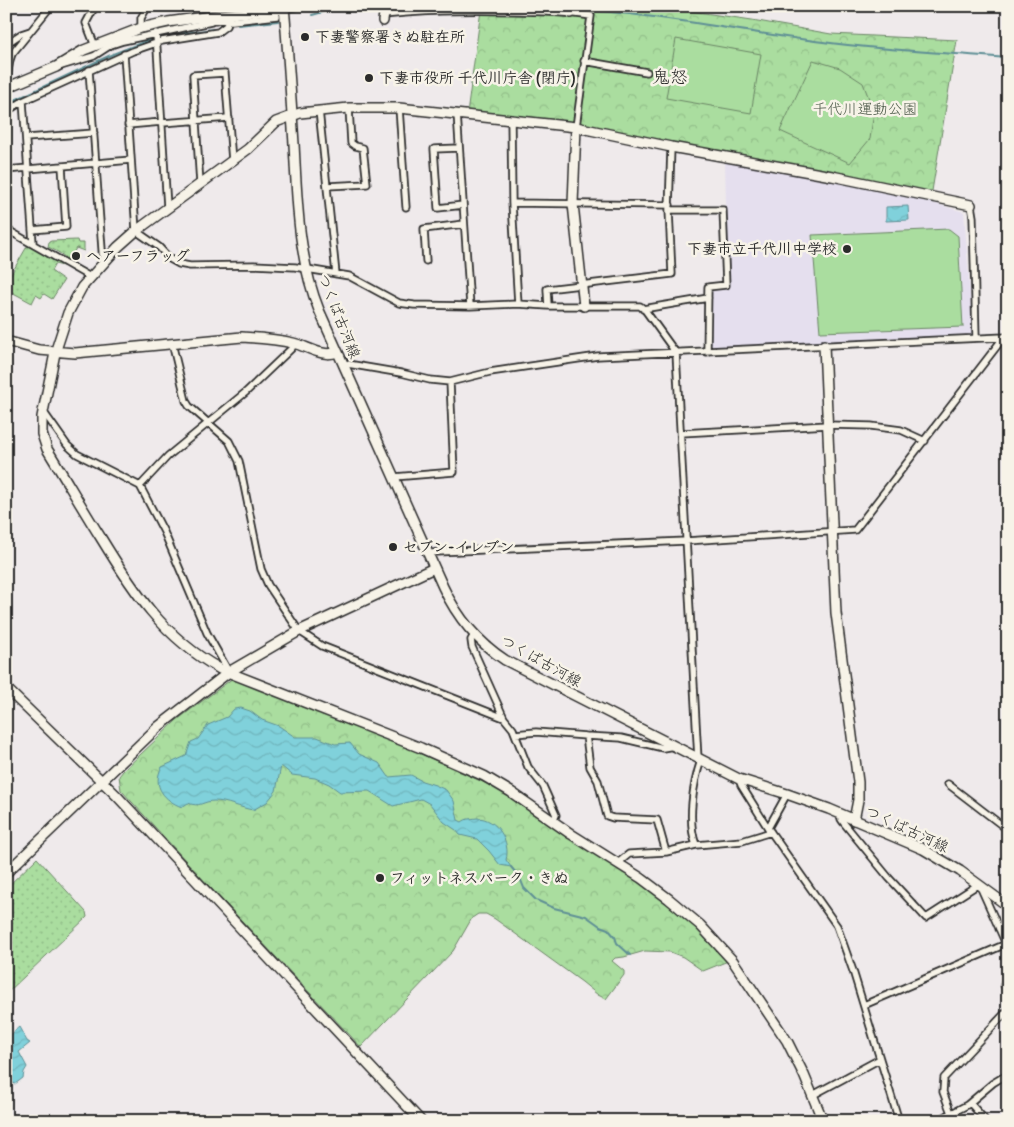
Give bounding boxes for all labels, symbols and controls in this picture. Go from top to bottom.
place label: 下妻警察署きぬ駐在所 [315,27,465,46]
marker: 下妻警察署きぬ駐在所 [299,31,311,43]
district label: 鬼怒 [652,65,688,88]
place label: 下妻市役所 千代川庁舎 (閉庁) [379,68,576,88]
marker: 下妻市役所 千代川庁舎 (閉庁) [363,72,375,84]
park label: 千代川運動公園 [812,99,918,118]
place label: 下妻市立千代川中学校 [687,239,837,258]
marker: 下妻市立千代川中学校 [841,243,853,255]
place label: ヘアーフラッグ [86,246,190,265]
marker: ヘアーフラッグ [70,250,82,262]
street label: つくば古河線 [314,271,365,361]
place label: セブン-イレブン [403,537,514,556]
marker: セブン-イレブン [387,541,399,553]
street label: つくば古河線 [497,630,585,691]
street label: つくば古河線 [862,801,952,856]
place label: フィットネスパーク・きぬ [390,868,569,887]
marker: フィットネスパーク・きぬ [374,872,386,884]

